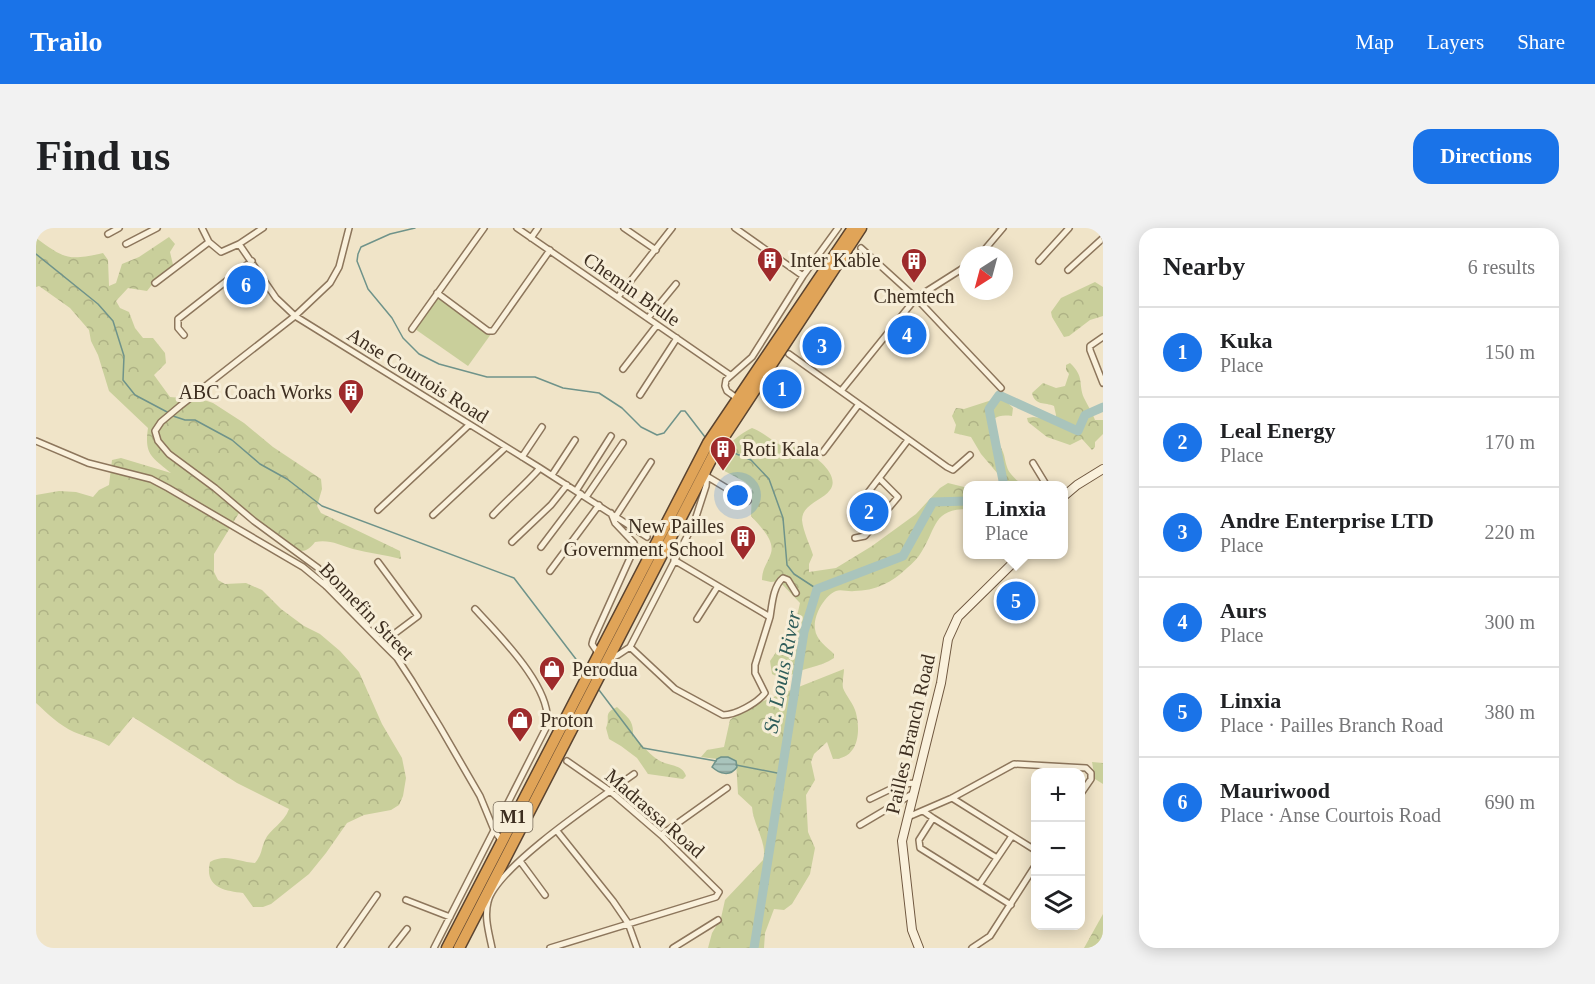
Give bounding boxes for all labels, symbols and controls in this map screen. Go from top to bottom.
text: Trailo [30,26,103,57]
text: Map [1356,30,1394,54]
text: Layers [1427,30,1484,54]
text: Share [1517,30,1565,54]
button: Directions [1413,129,1559,184]
text: Find us [36,133,170,179]
building icon: Inter Kable [755,245,785,283]
building icon: Chemtech [899,246,929,284]
north arrow [959,246,1013,300]
street label: Chemin Brule [580,248,685,330]
place label: Inter Kable [790,249,881,271]
text: Nearby [1163,252,1245,281]
text: 6 results [1468,256,1535,278]
pin: 6 [226,262,266,308]
place label: Chemtech [873,285,955,307]
pin: 4 [888,312,926,358]
street label: Anse Courtois Road [343,323,493,427]
pin: 3 [802,324,842,368]
text: Kuka [1220,328,1273,353]
text: 1 [1178,341,1188,363]
text: 150 m [1484,341,1535,363]
text: Place [1220,354,1263,376]
pin: 1 [762,366,802,412]
building icon: ABC Coach Works [336,377,366,415]
place label: ABC Coach Works [178,381,332,403]
text: Leal Energy [1220,418,1336,443]
text: 2 [1178,431,1188,453]
text: 170 m [1484,431,1535,453]
building icon: Roti Kala [708,434,738,472]
place label: Roti Kala [742,438,819,460]
text: Place [1220,444,1263,466]
your location [723,481,752,510]
popup [963,481,1068,559]
pin: 2 [850,490,888,534]
text: Linxia [985,496,1046,521]
text: Andre Enterprise LTD [1220,508,1434,533]
place label: New Pailles Government School [563,515,724,560]
text: 3 [1178,521,1188,543]
text: 220 m [1484,521,1535,543]
text: Place [985,522,1028,544]
building icon: New Pailles Government School [728,523,758,561]
text: Place [1220,534,1263,556]
street label: Bonnefin Street [315,558,419,664]
pin: 5 [996,578,1036,623]
text: Aurs [1220,598,1266,623]
water label: St. Louis River [758,608,806,735]
text: 4 [1178,611,1188,633]
text: 300 m [1484,611,1535,633]
text: Place [1220,624,1263,646]
street label: Pailles Branch Road [881,652,939,816]
shop icon: Perodua [537,654,567,692]
place label: Perodua [572,658,638,680]
text: Linxia [1220,688,1281,713]
text: 5 [1178,701,1188,723]
text: 380 m [1484,701,1535,723]
shop icon: Proton [505,705,535,743]
place label: Proton [540,709,593,731]
text: Place · Pailles Branch Road [1220,714,1443,736]
street label: Madrassa Road [601,764,709,862]
map controls [1031,768,1085,930]
button: + [1031,768,1085,822]
text: Mauriwood [1220,778,1330,803]
text: 6 [1178,791,1188,813]
text: 690 m [1484,791,1535,813]
road number: M1 [494,802,532,832]
text: Place · Anse Courtois Road [1220,804,1441,826]
button: − [1031,822,1085,876]
button: layers [1031,876,1085,930]

